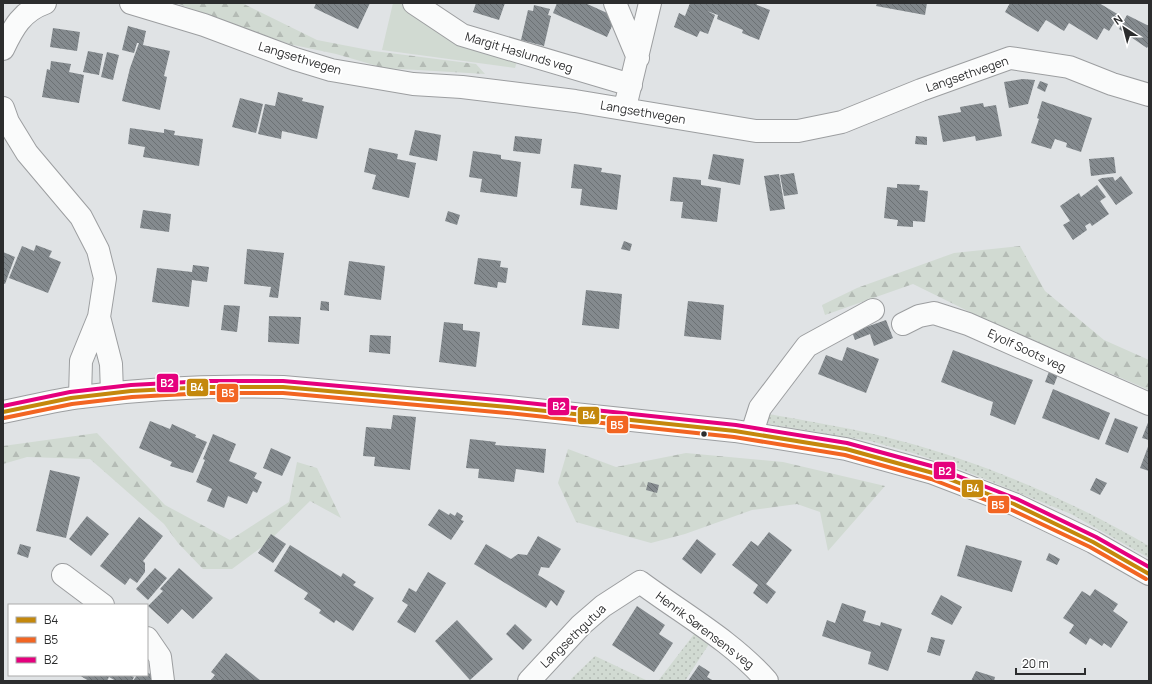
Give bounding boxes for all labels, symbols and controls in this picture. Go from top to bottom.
north arrow [1104,8,1144,48]
text: N [1110,11,1126,28]
street label: Margit Haslunds veg [463,28,575,76]
street label: Langsethvegen [256,37,344,79]
street label: Langsethvegen [923,52,1011,96]
street label: Langsethvegen [599,96,687,128]
street label: Eyolf Soots veg [985,324,1069,376]
line badge: B2 [156,373,179,393]
text: B2 [160,375,174,390]
line badge: B4 [186,378,209,397]
text: B4 [190,379,204,394]
line badge: B5 [216,383,239,403]
text: B5 [221,385,235,400]
line badge: B2 [547,397,570,416]
text: B2 [552,398,566,413]
line badge: B4 [577,406,600,425]
text: B4 [582,407,596,422]
line badge: B5 [606,415,629,434]
text: B5 [610,417,624,432]
unlabelled marker [699,429,709,439]
line badge: B2 [933,461,956,480]
text: B2 [938,463,952,478]
line badge: B4 [961,479,984,498]
text: B4 [966,480,980,495]
line badge: B5 [987,495,1010,514]
text: B5 [991,497,1005,512]
street label: Henrik Sørensens veg [652,587,758,673]
street label: Langsethgutua [536,600,610,672]
legend [8,604,148,676]
text: B4 [44,611,58,628]
text: B5 [44,631,58,648]
scale bar [1016,650,1085,676]
text: B2 [44,651,58,668]
text: 20 m [1022,655,1049,672]

